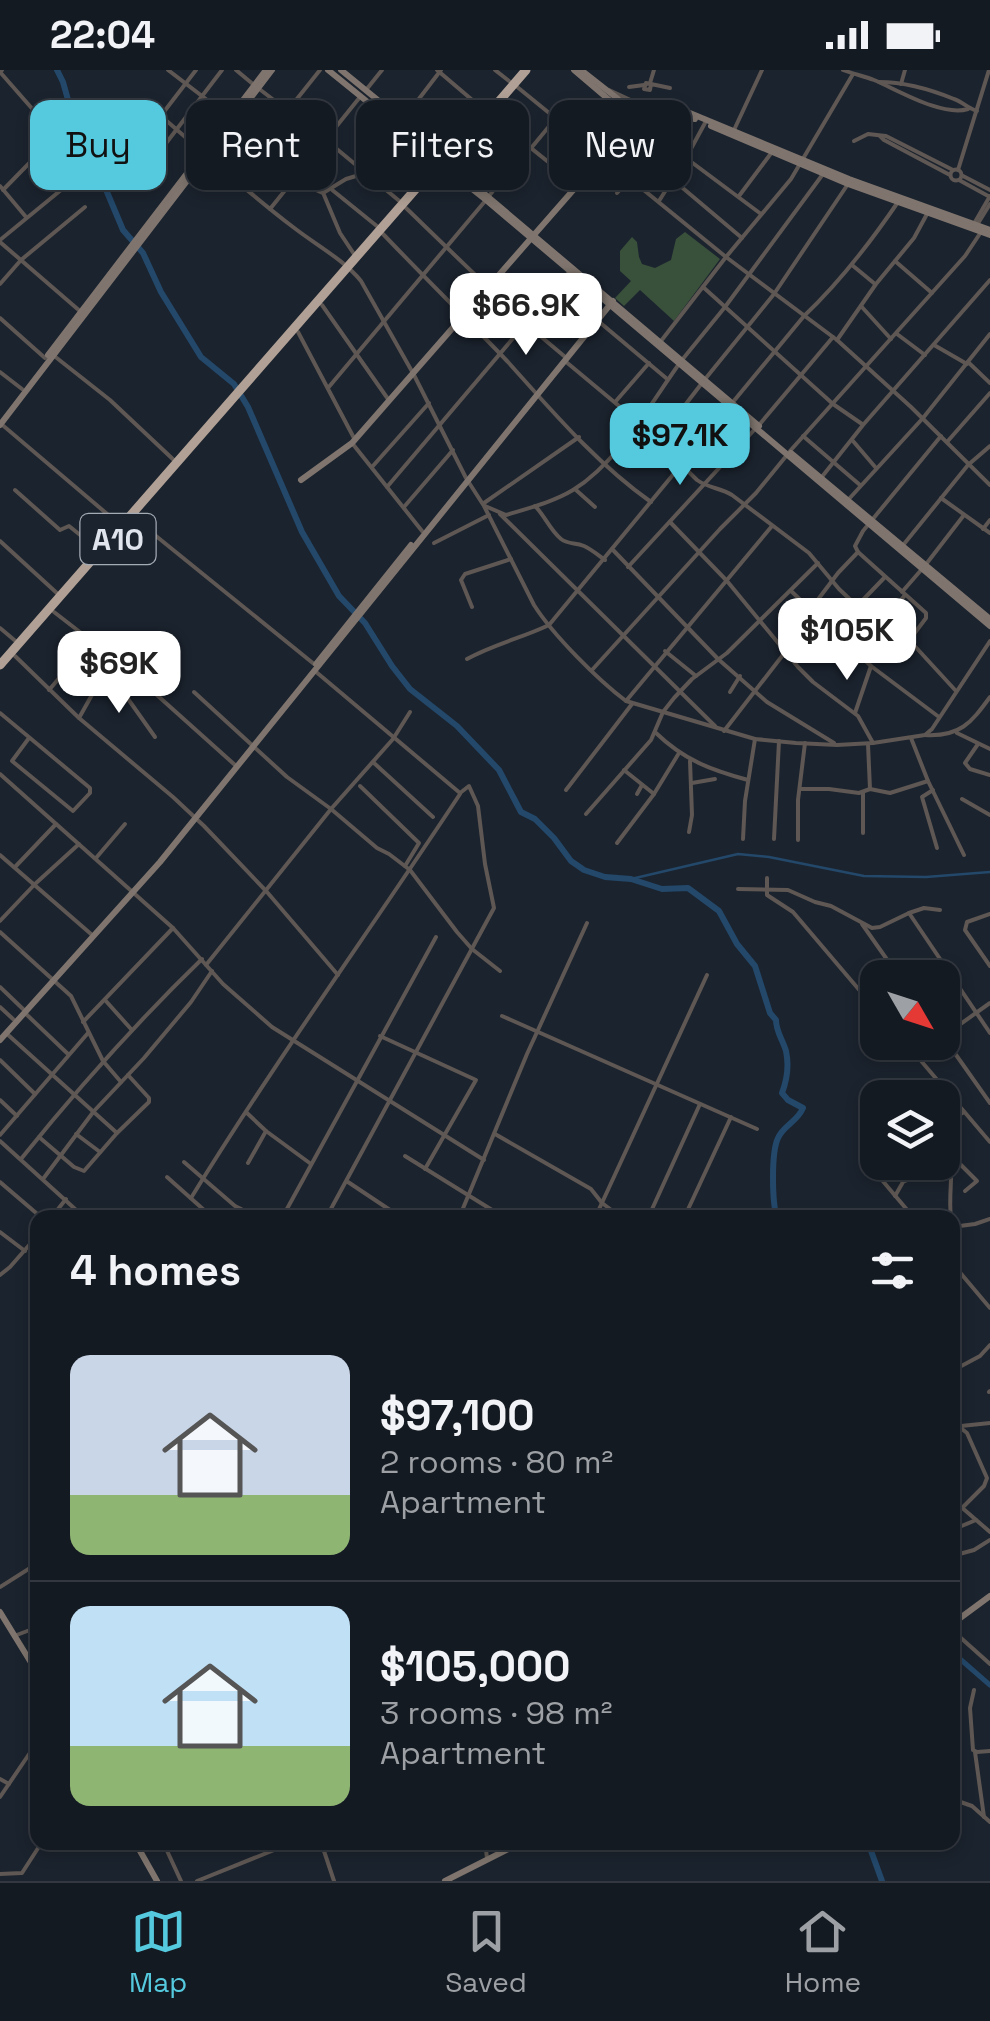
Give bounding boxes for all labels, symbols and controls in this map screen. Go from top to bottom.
text: 22:04 [50,11,155,59]
chip: Buy [30,100,166,190]
chip: Rent [186,100,336,190]
chip: Filters [356,100,529,190]
chip: New [549,100,691,190]
pin: $66.9K [445,273,607,358]
text: $66.9K [472,285,580,325]
pin: $97.1K [599,403,761,488]
text: $97.1K [632,415,728,455]
road number: A10 [80,514,156,564]
pin: $105K [777,598,917,683]
text: $105K [800,610,894,650]
pin: $69K [60,631,178,716]
text: $69K [80,643,158,683]
north arrow [860,960,960,1060]
map controls [860,960,960,1180]
button: layers [860,1080,960,1180]
icon: filters [865,1243,920,1298]
text: 4 homes [70,1244,241,1297]
text: $97,100 [380,1389,535,1442]
icon: home [150,1395,270,1515]
text: 2 rooms · 80 m² [380,1442,613,1482]
text: Apartment [380,1482,546,1522]
text: $105,000 [380,1640,570,1693]
icon: home [150,1646,270,1766]
text: 3 rooms · 98 m² [380,1693,612,1733]
text: Apartment [380,1733,546,1773]
tab: Map [129,1904,187,2000]
tab: Saved [445,1904,527,2000]
tab: Home [785,1904,861,2000]

